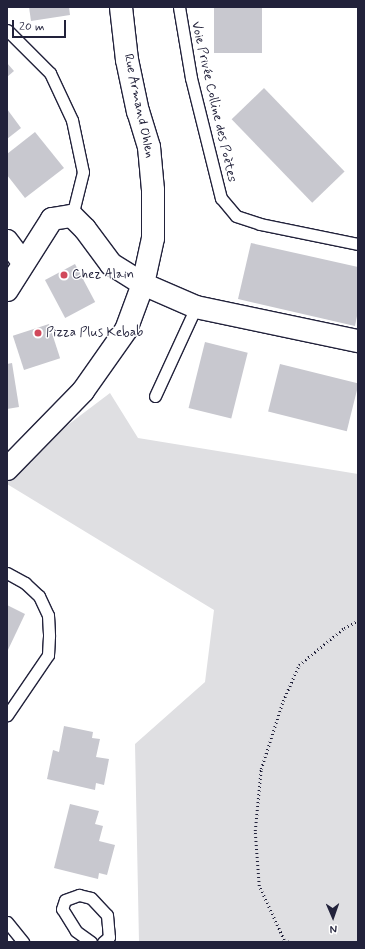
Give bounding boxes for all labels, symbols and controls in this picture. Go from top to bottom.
scale bar [14,12,68,38]
text: 20 m [19,19,45,35]
street label: Voie Privée Colline des Poètes [187,20,239,184]
street label: Rue Armand Ohlen [119,51,157,161]
place label: Chez Alain [72,267,133,283]
marker: Chez Alain [59,270,69,280]
place label: Pizza Plus Kebab [46,325,142,341]
marker: Pizza Plus Kebab [33,328,43,338]
north arrow [313,897,353,937]
text: N [330,922,337,936]

